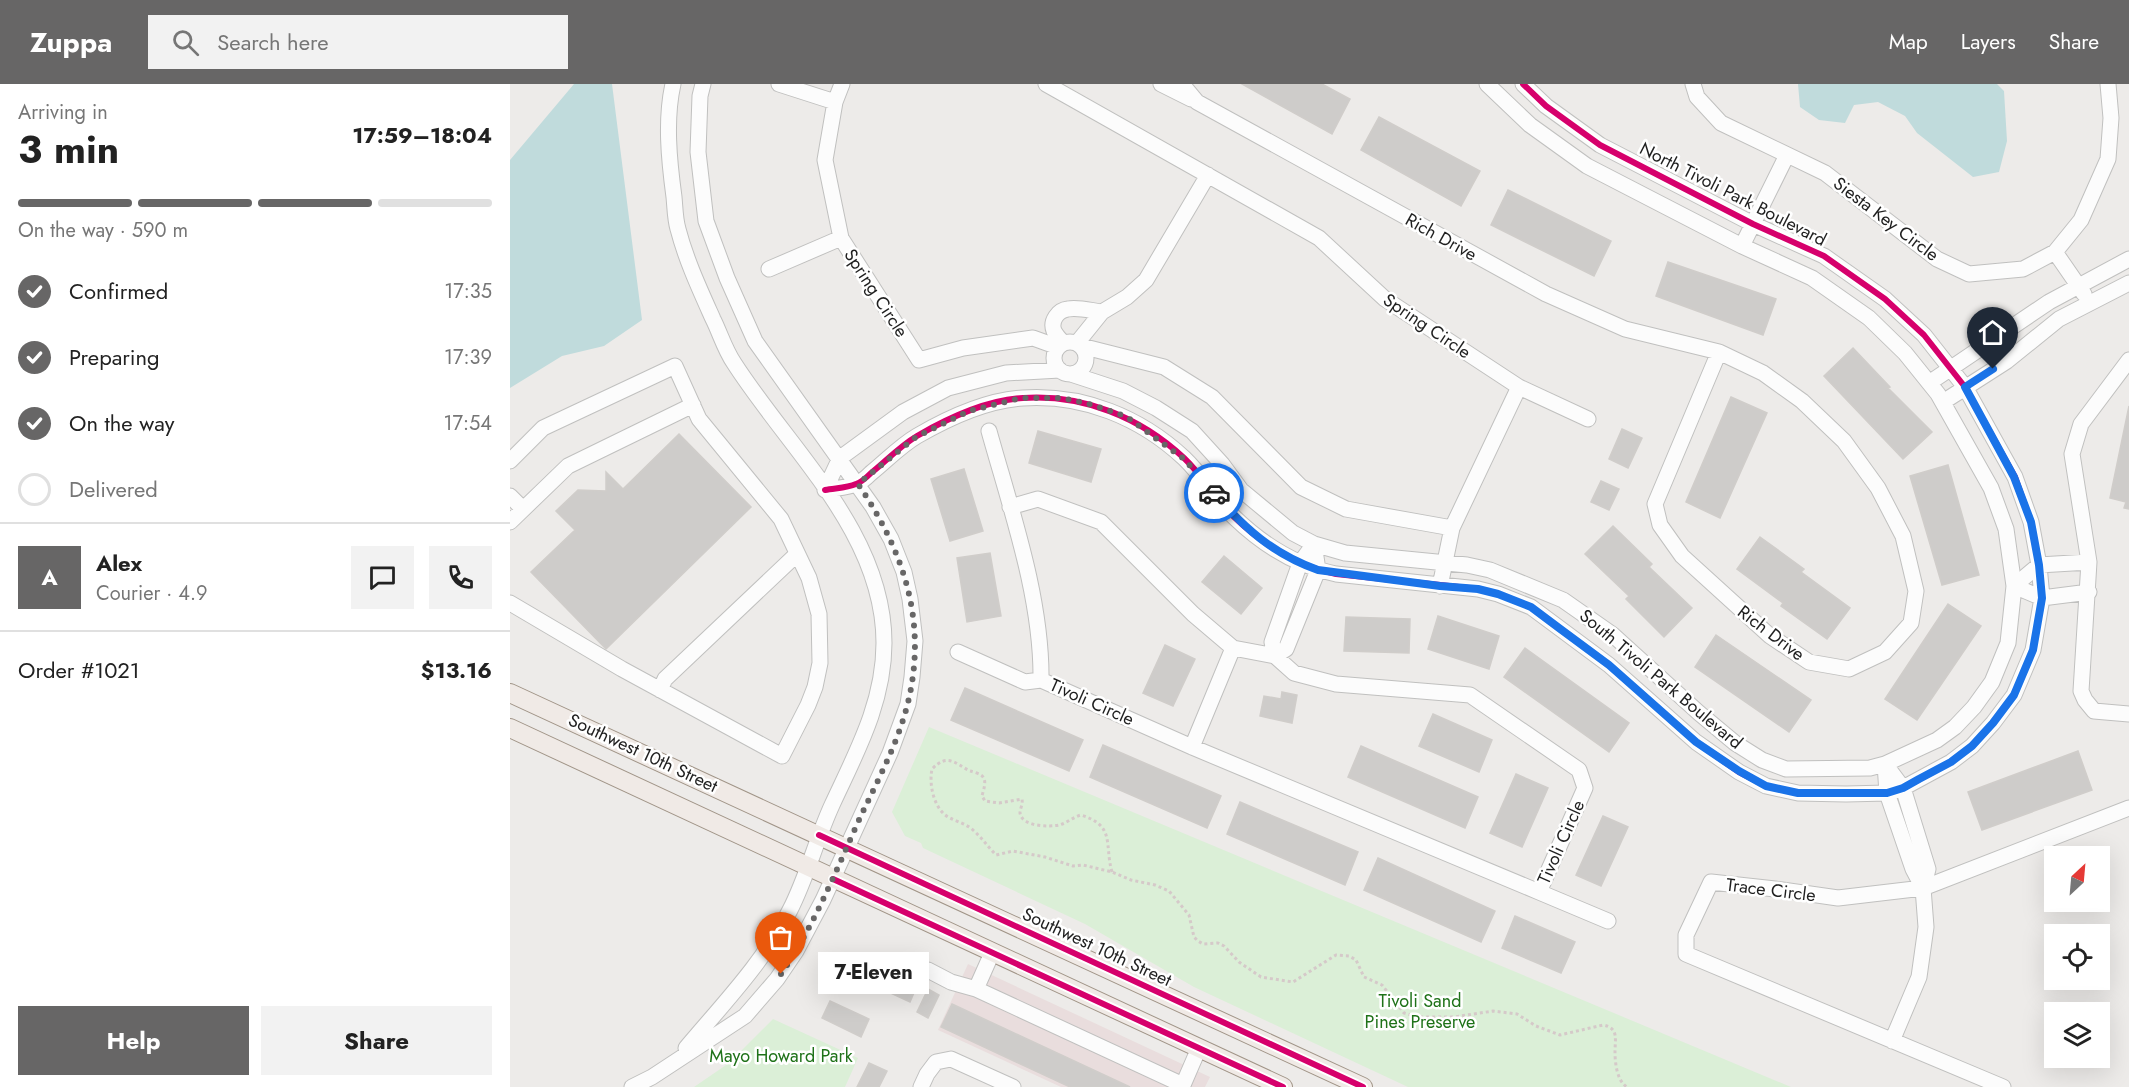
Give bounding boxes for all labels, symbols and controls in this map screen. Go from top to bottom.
search box [148,15,568,69]
text: Zuppa [30,22,112,63]
icon: search [169,26,202,59]
text: Search here [217,26,329,58]
text: Map [1889,27,1928,57]
text: Layers [1961,27,2016,57]
text: Share [2049,27,2099,57]
text: Arriving in [18,98,108,127]
text: 17:59–18:04 [352,119,492,151]
text: 3 min [18,121,119,178]
street label: North Tivoli Park Boulevard [1635,135,1831,253]
street label: Siesta Key Circle [1828,171,1944,267]
street label: Rich Drive [1400,207,1482,267]
text: On the way · 590 m [18,216,188,245]
street label: Spring Circle [838,244,914,342]
icon: check [18,275,51,308]
text: Confirmed [69,275,168,307]
text: 17:35 [444,277,492,306]
street label: Spring Circle [1378,287,1476,365]
pin [1967,307,2018,369]
icon: home [1976,316,2009,349]
icon: check [18,341,51,374]
text: Preparing [69,341,160,373]
text: 17:39 [444,343,492,372]
icon: check [18,407,51,440]
text: On the way [69,407,174,439]
text: 17:54 [444,409,492,438]
courier [1184,463,1244,523]
text: Delivered [69,473,158,505]
icon: car [1198,477,1231,510]
button: chat [351,546,414,609]
button: phone [429,546,492,609]
text: Alex [96,547,142,579]
text: A [41,561,58,593]
text: Courier · 4.9 [96,579,208,608]
street label: Rich Drive [1732,599,1810,667]
street label: South Tivoli Park Boulevard [1574,603,1748,755]
text: Order #1021 [18,654,140,686]
text: $13.16 [421,654,492,686]
street label: Tivoli Circle [1046,672,1138,732]
street label: Southwest 10th Street [564,707,723,799]
street label: Tivoli Circle [1531,796,1591,888]
north arrow [2044,846,2110,912]
map controls [2044,846,2110,1068]
street label: Trace Circle [1725,872,1817,908]
street label: Southwest 10th Street [1018,901,1177,993]
pin [755,912,806,974]
icon: bag [764,921,797,954]
button: locate [2044,924,2110,990]
callout: 7-Eleven [817,953,928,995]
text: 7-Eleven [834,958,913,987]
park label: Tivoli Sand Pines Preserve [1365,988,1475,1035]
button: layers [2044,1002,2110,1068]
button: Help [18,1006,249,1075]
button: Share [261,1006,492,1075]
park label: Mayo Howard Park [709,1043,853,1069]

